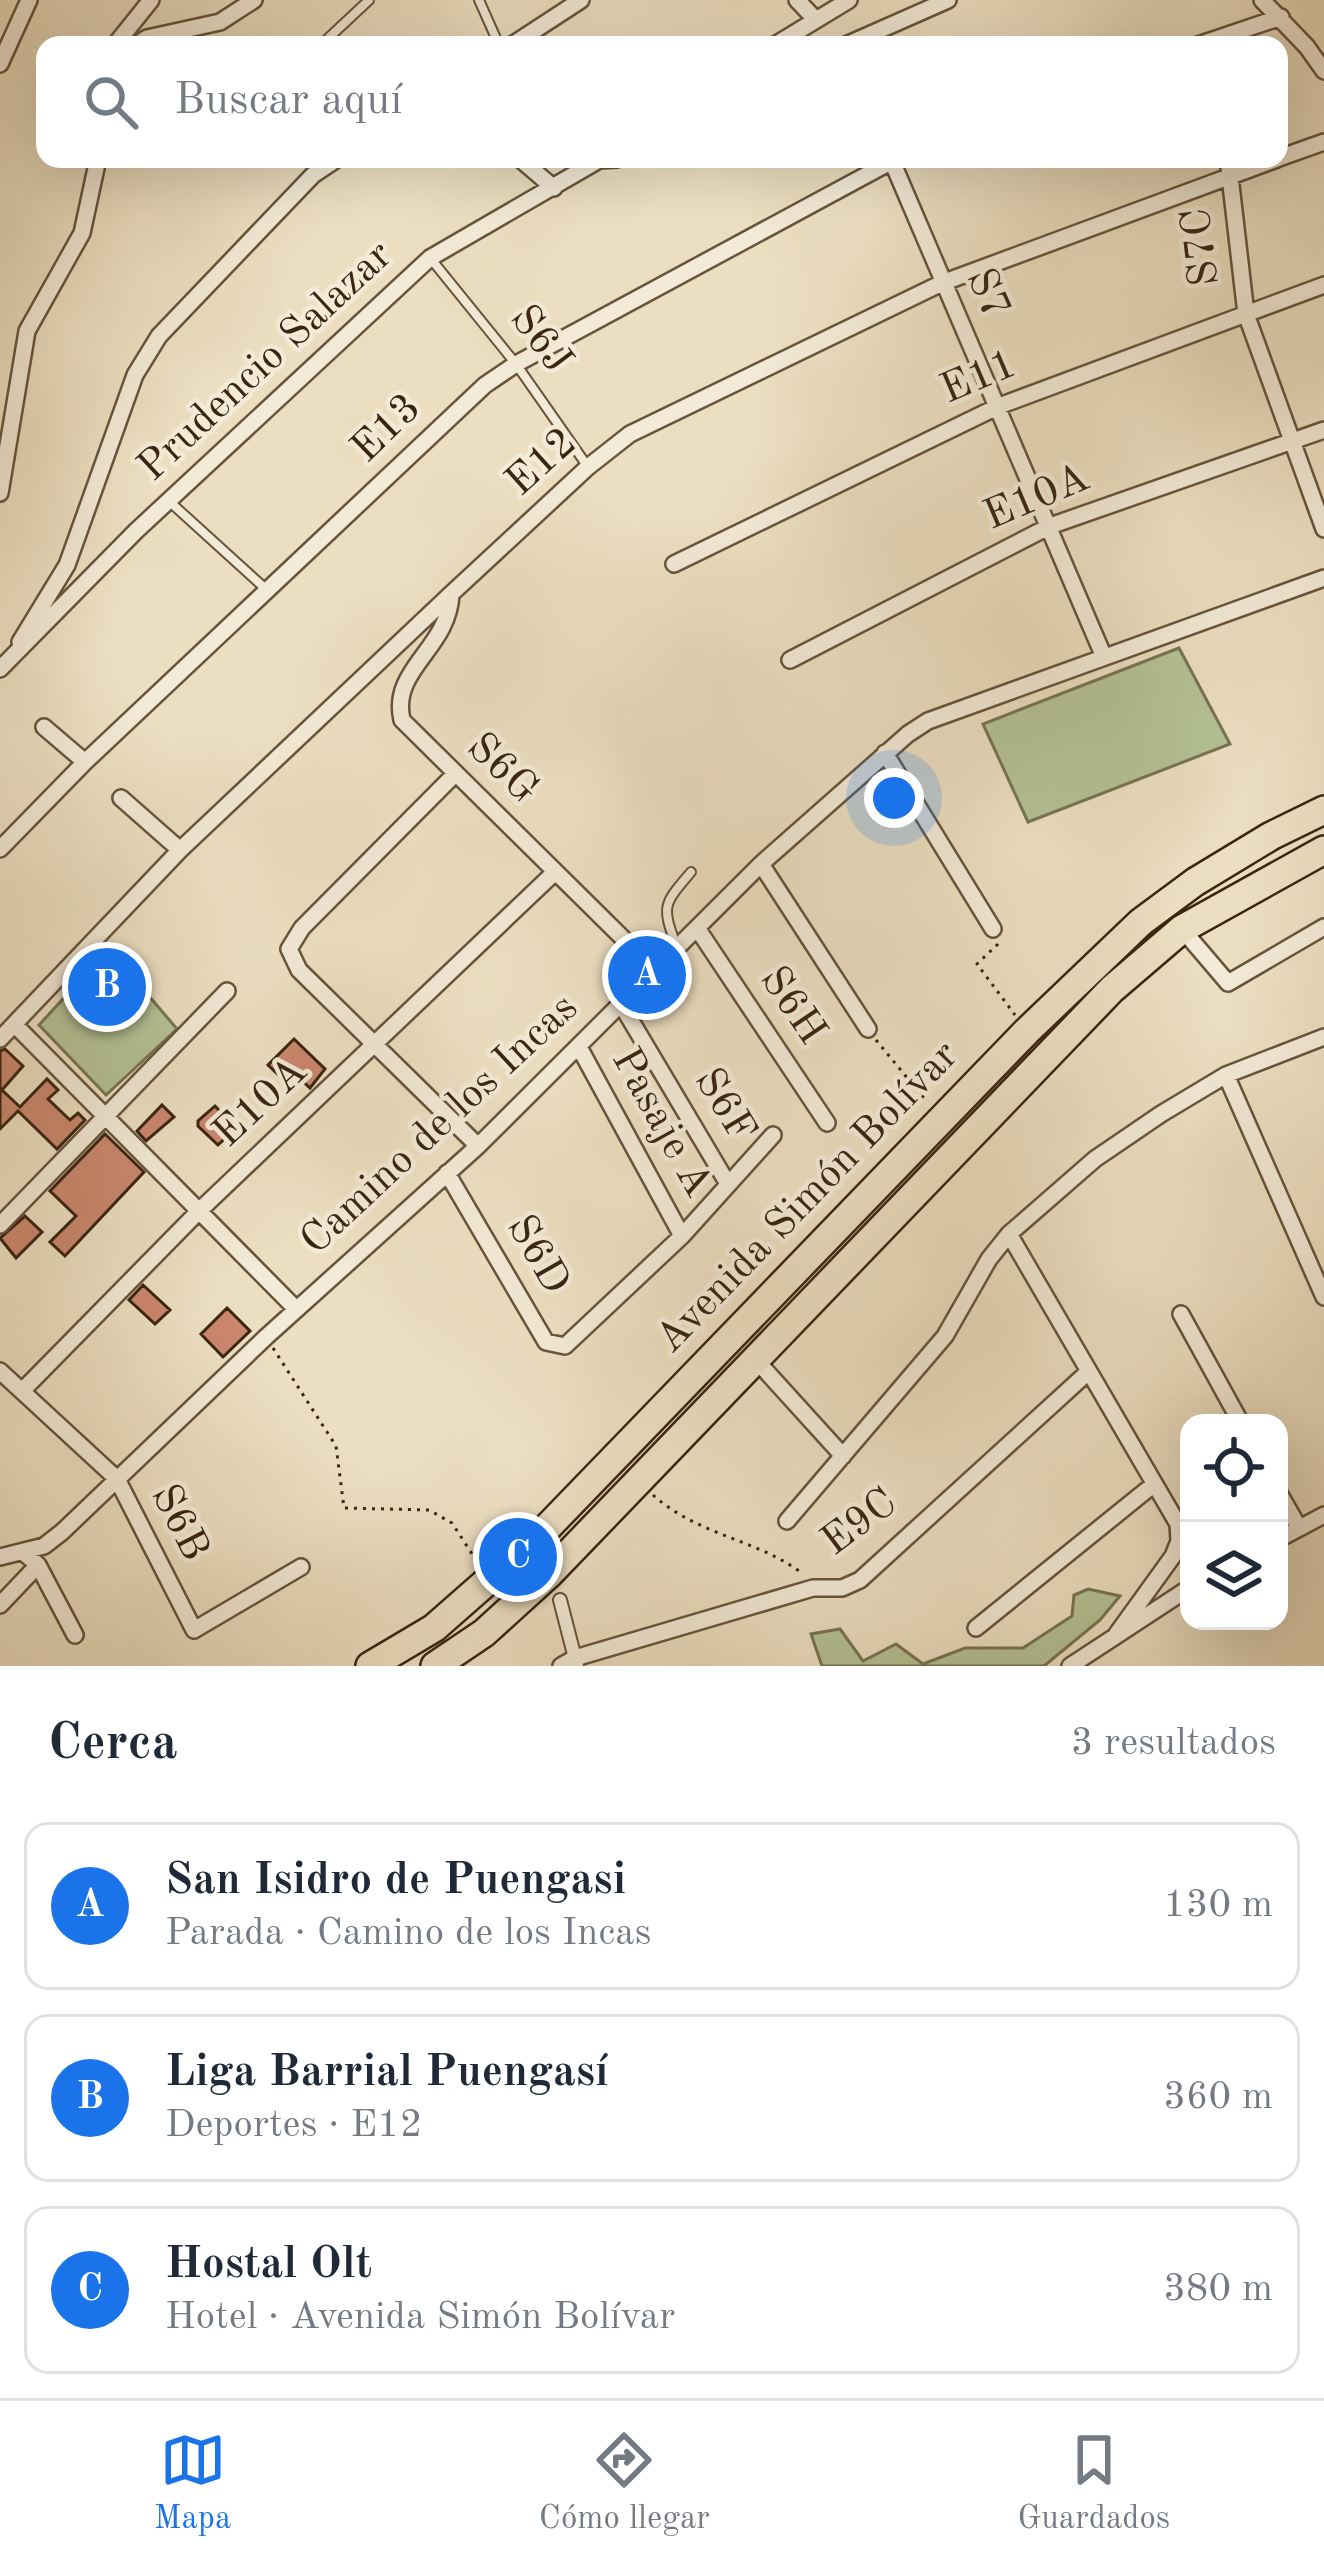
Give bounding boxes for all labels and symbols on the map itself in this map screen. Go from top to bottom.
street label: S7C [1176,205,1228,289]
street label: Prudencio Salazar [131,234,401,490]
street label: S7 [958,262,1016,326]
street label: S6J [501,298,579,382]
street label: E11 [935,343,1023,413]
street label: E13 [344,387,430,471]
street label: E12 [499,421,585,505]
street label: E10A [978,457,1096,539]
street label: S6G [458,726,546,812]
your location [864,768,924,828]
pin: A [608,930,686,1020]
pin: B [68,942,146,1032]
street label: S6H [751,960,833,1052]
street label: Camino de los Incas [294,987,586,1263]
street label: Avenida Simón Bolívar [649,1034,967,1362]
street label: Pasaje A [603,1042,719,1204]
street label: E10A [207,1050,315,1156]
street label: S6F [686,1061,762,1151]
street label: S6D [498,1208,576,1302]
street label: S6B [142,1478,216,1568]
street label: E9C [815,1482,905,1564]
pin: C [479,1512,557,1602]

